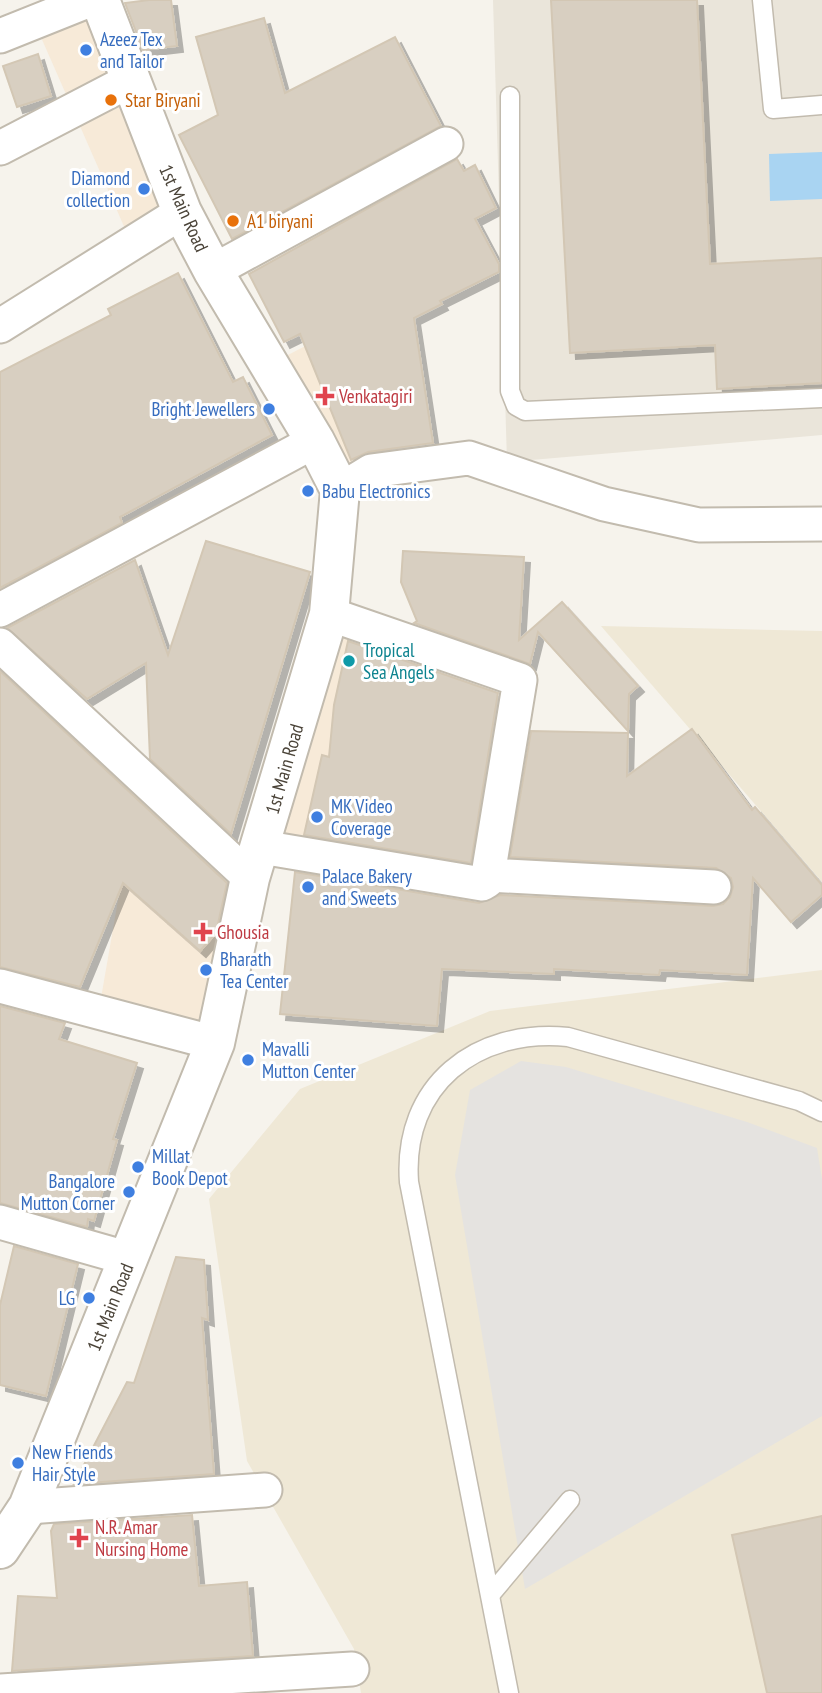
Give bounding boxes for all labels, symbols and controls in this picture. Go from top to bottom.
place label: Azeez Tex and Tailor [100,27,165,73]
marker: Azeez Tex and Tailor [78,42,94,58]
place label: Star Biryani [125,88,201,112]
marker: Star Biryani [103,92,119,108]
street label: 1st Main Road [154,161,214,255]
place label: Diamond collection [66,166,130,212]
marker: Diamond collection [136,181,152,197]
place label: A1 biryani [247,209,313,233]
marker: A1 biryani [225,213,241,229]
place label: Venkatagiri [338,384,413,408]
marker: Venkatagiri [317,388,333,404]
place label: Bright Jewellers [151,397,255,421]
marker: Bright Jewellers [261,401,277,417]
place label: Babu Electronics [322,479,430,503]
marker: Babu Electronics [300,483,316,499]
place label: Tropical Sea Angels [363,638,434,684]
marker: Tropical Sea Angels [341,653,357,669]
street label: 1st Main Road [260,721,308,817]
place label: MK Video Coverage [331,794,393,840]
marker: MK Video Coverage [309,809,325,825]
place label: Palace Bakery and Sweets [322,864,413,910]
marker: Palace Bakery and Sweets [300,879,316,895]
place label: Ghousia [217,920,269,944]
marker: Ghousia [195,924,211,940]
place label: Bharath Tea Center [220,947,289,993]
marker: Bharath Tea Center [198,962,214,978]
place label: Mavalli Mutton Center [262,1037,357,1083]
marker: Mavalli Mutton Center [240,1052,256,1068]
place label: Millat Book Depot [152,1144,229,1190]
marker: Millat Book Depot [130,1159,146,1175]
place label: Bangalore Mutton Corner [21,1169,116,1215]
marker: Bangalore Mutton Corner [121,1184,137,1200]
street label: 1st Main Road [81,1259,139,1355]
place label: LG [59,1286,75,1310]
marker: LG [81,1290,97,1306]
place label: New Friends Hair Style [32,1440,113,1486]
marker: New Friends Hair Style [10,1455,26,1471]
place label: N.R. Amar Nursing Home [95,1515,189,1561]
marker: N.R. Amar Nursing Home [69,1528,89,1548]

